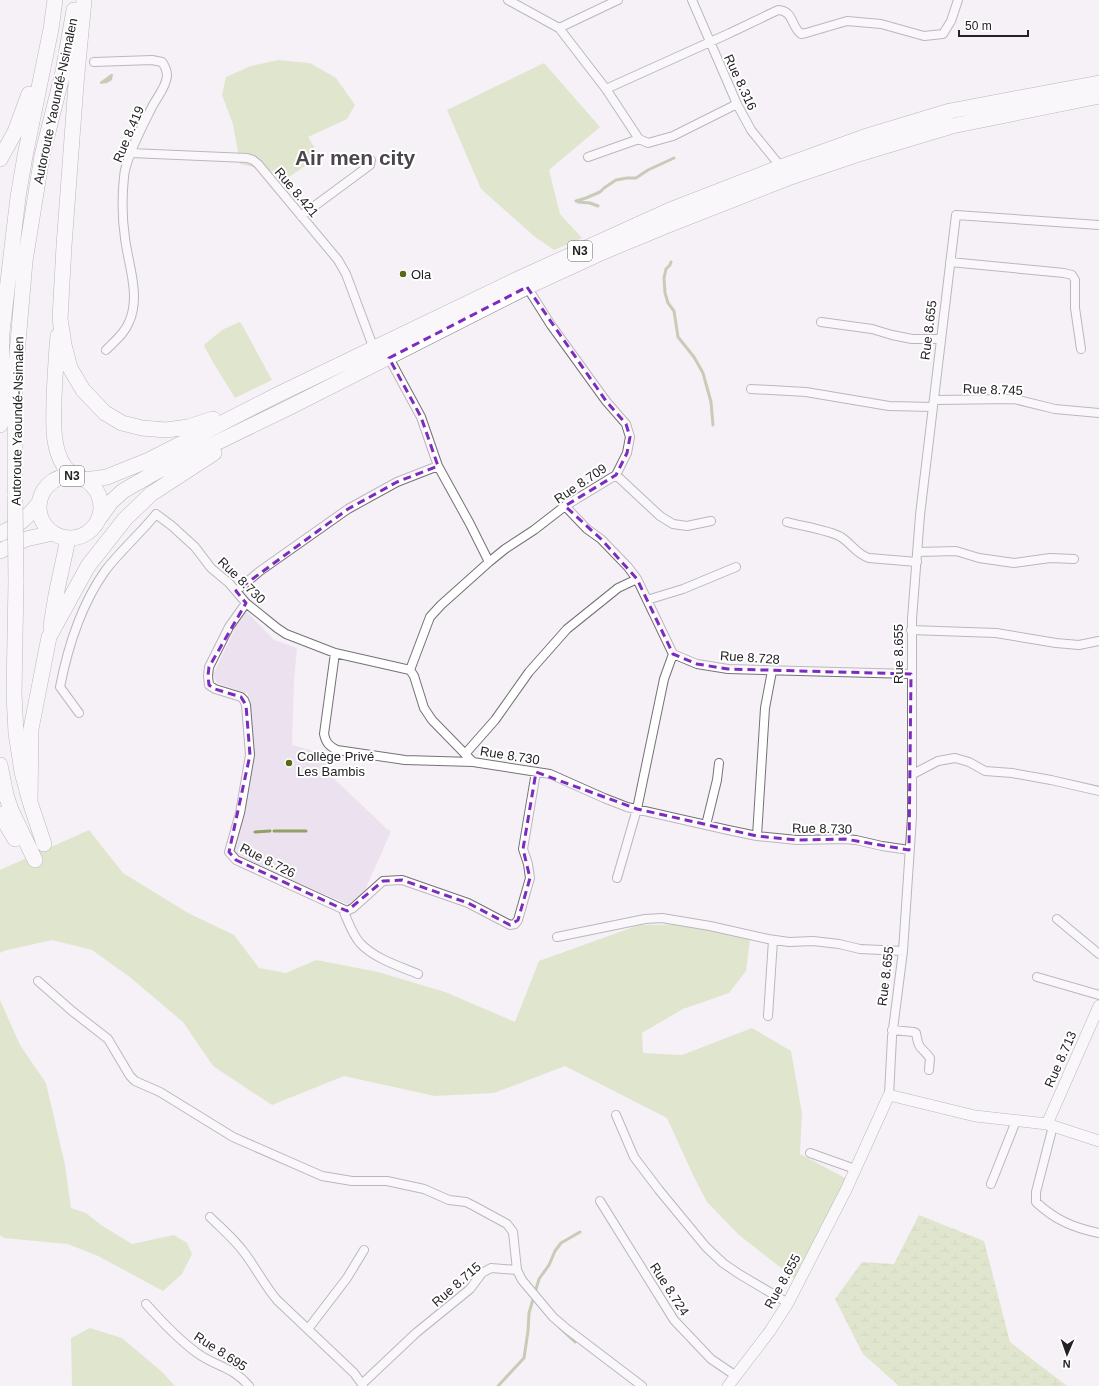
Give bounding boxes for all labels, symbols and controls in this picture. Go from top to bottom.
scale bar [959,12,1028,38]
street label: Autoroute Yaoundé-Nsimalen [31,17,80,185]
text: 50 m [965,19,992,33]
street label: Rue 8.316 [721,52,760,113]
street label: Rue 8.419 [110,104,147,165]
district label: Air men city [295,146,415,169]
street label: Rue 8.421 [272,165,322,220]
road number: N3 [568,241,592,261]
place label: Ola [411,267,432,282]
marker: Ola [398,269,408,279]
street label: Rue 8.655 [917,299,940,361]
street label: Autoroute Yaoundé-Nsimalen [9,336,26,506]
street label: Rue 8.745 [963,381,1023,398]
street label: Rue 8.709 [551,460,609,506]
road number: N3 [60,466,84,486]
street label: Rue 8.730 [215,554,268,607]
street label: Rue 8.655 [891,624,906,684]
street label: Rue 8.728 [720,648,780,667]
street label: Rue 8.730 [479,743,541,768]
place label: Collège Privé Les Bambis [297,749,374,779]
marker: Collège Privé Les Bambis [284,758,294,768]
street label: Rue 8.730 [792,820,852,837]
street label: Rue 8.726 [238,840,298,881]
street label: Rue 8.655 [874,945,897,1007]
street label: Rue 8.713 [1041,1029,1080,1090]
street label: Rue 8.655 [761,1251,804,1311]
street label: Rue 8.715 [429,1259,484,1310]
street label: Rue 8.724 [647,1260,692,1319]
street label: Rue 8.695 [191,1329,250,1374]
north arrow [1047,1334,1087,1374]
text: N [1062,1358,1071,1370]

